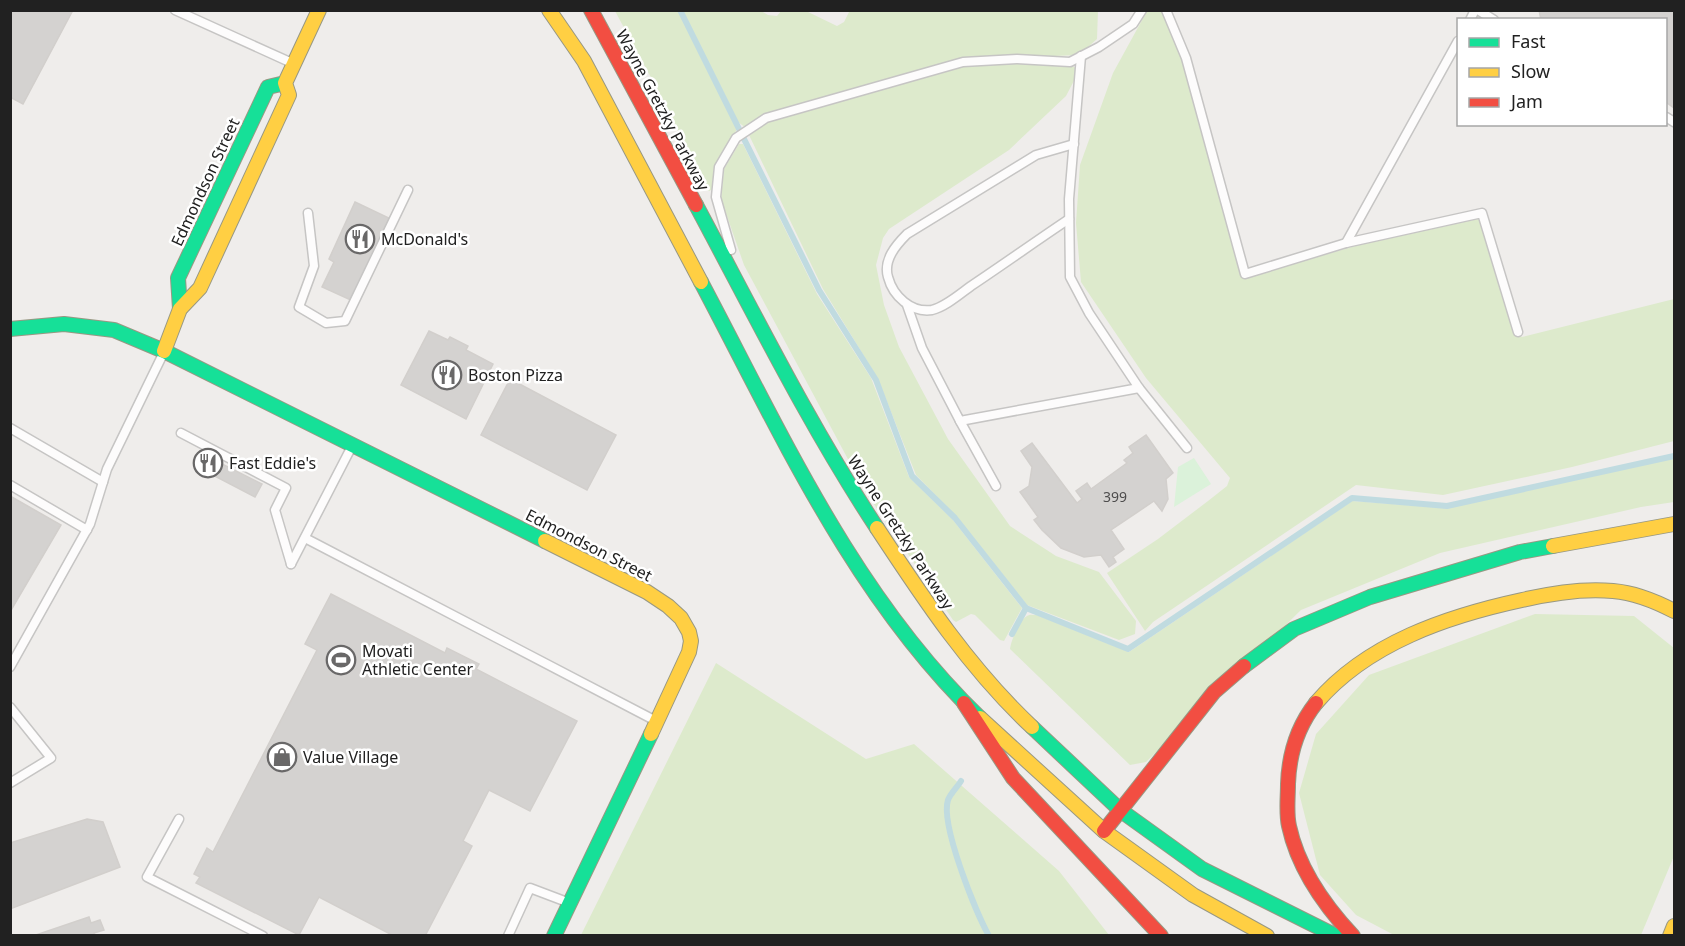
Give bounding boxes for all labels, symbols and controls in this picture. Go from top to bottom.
legend [1457,18,1667,126]
street label: Wayne Gretzky Parkway [611,26,715,195]
text: Fast [1511,29,1546,53]
text: Slow [1511,59,1550,83]
text: Jam [1509,89,1543,113]
street label: Edmondson Street [166,114,244,250]
restaurant icon: McDonald's [344,223,376,255]
place label: McDonald's [381,228,468,250]
restaurant icon: Boston Pizza [431,359,463,391]
place label: Boston Pizza [468,364,563,386]
restaurant icon: Fast Eddie's [192,447,224,479]
street label: Wayne Gretzky Parkway [843,451,960,614]
place label: Fast Eddie's [229,452,316,474]
house number: 399 [1103,487,1127,506]
street label: Edmondson Street [522,504,656,586]
place label: Movati Athletic Center [362,640,474,680]
sports icon: Movati Athletic Center [325,644,357,676]
shop icon: Value Village [266,741,298,773]
place label: Value Village [303,746,398,768]

